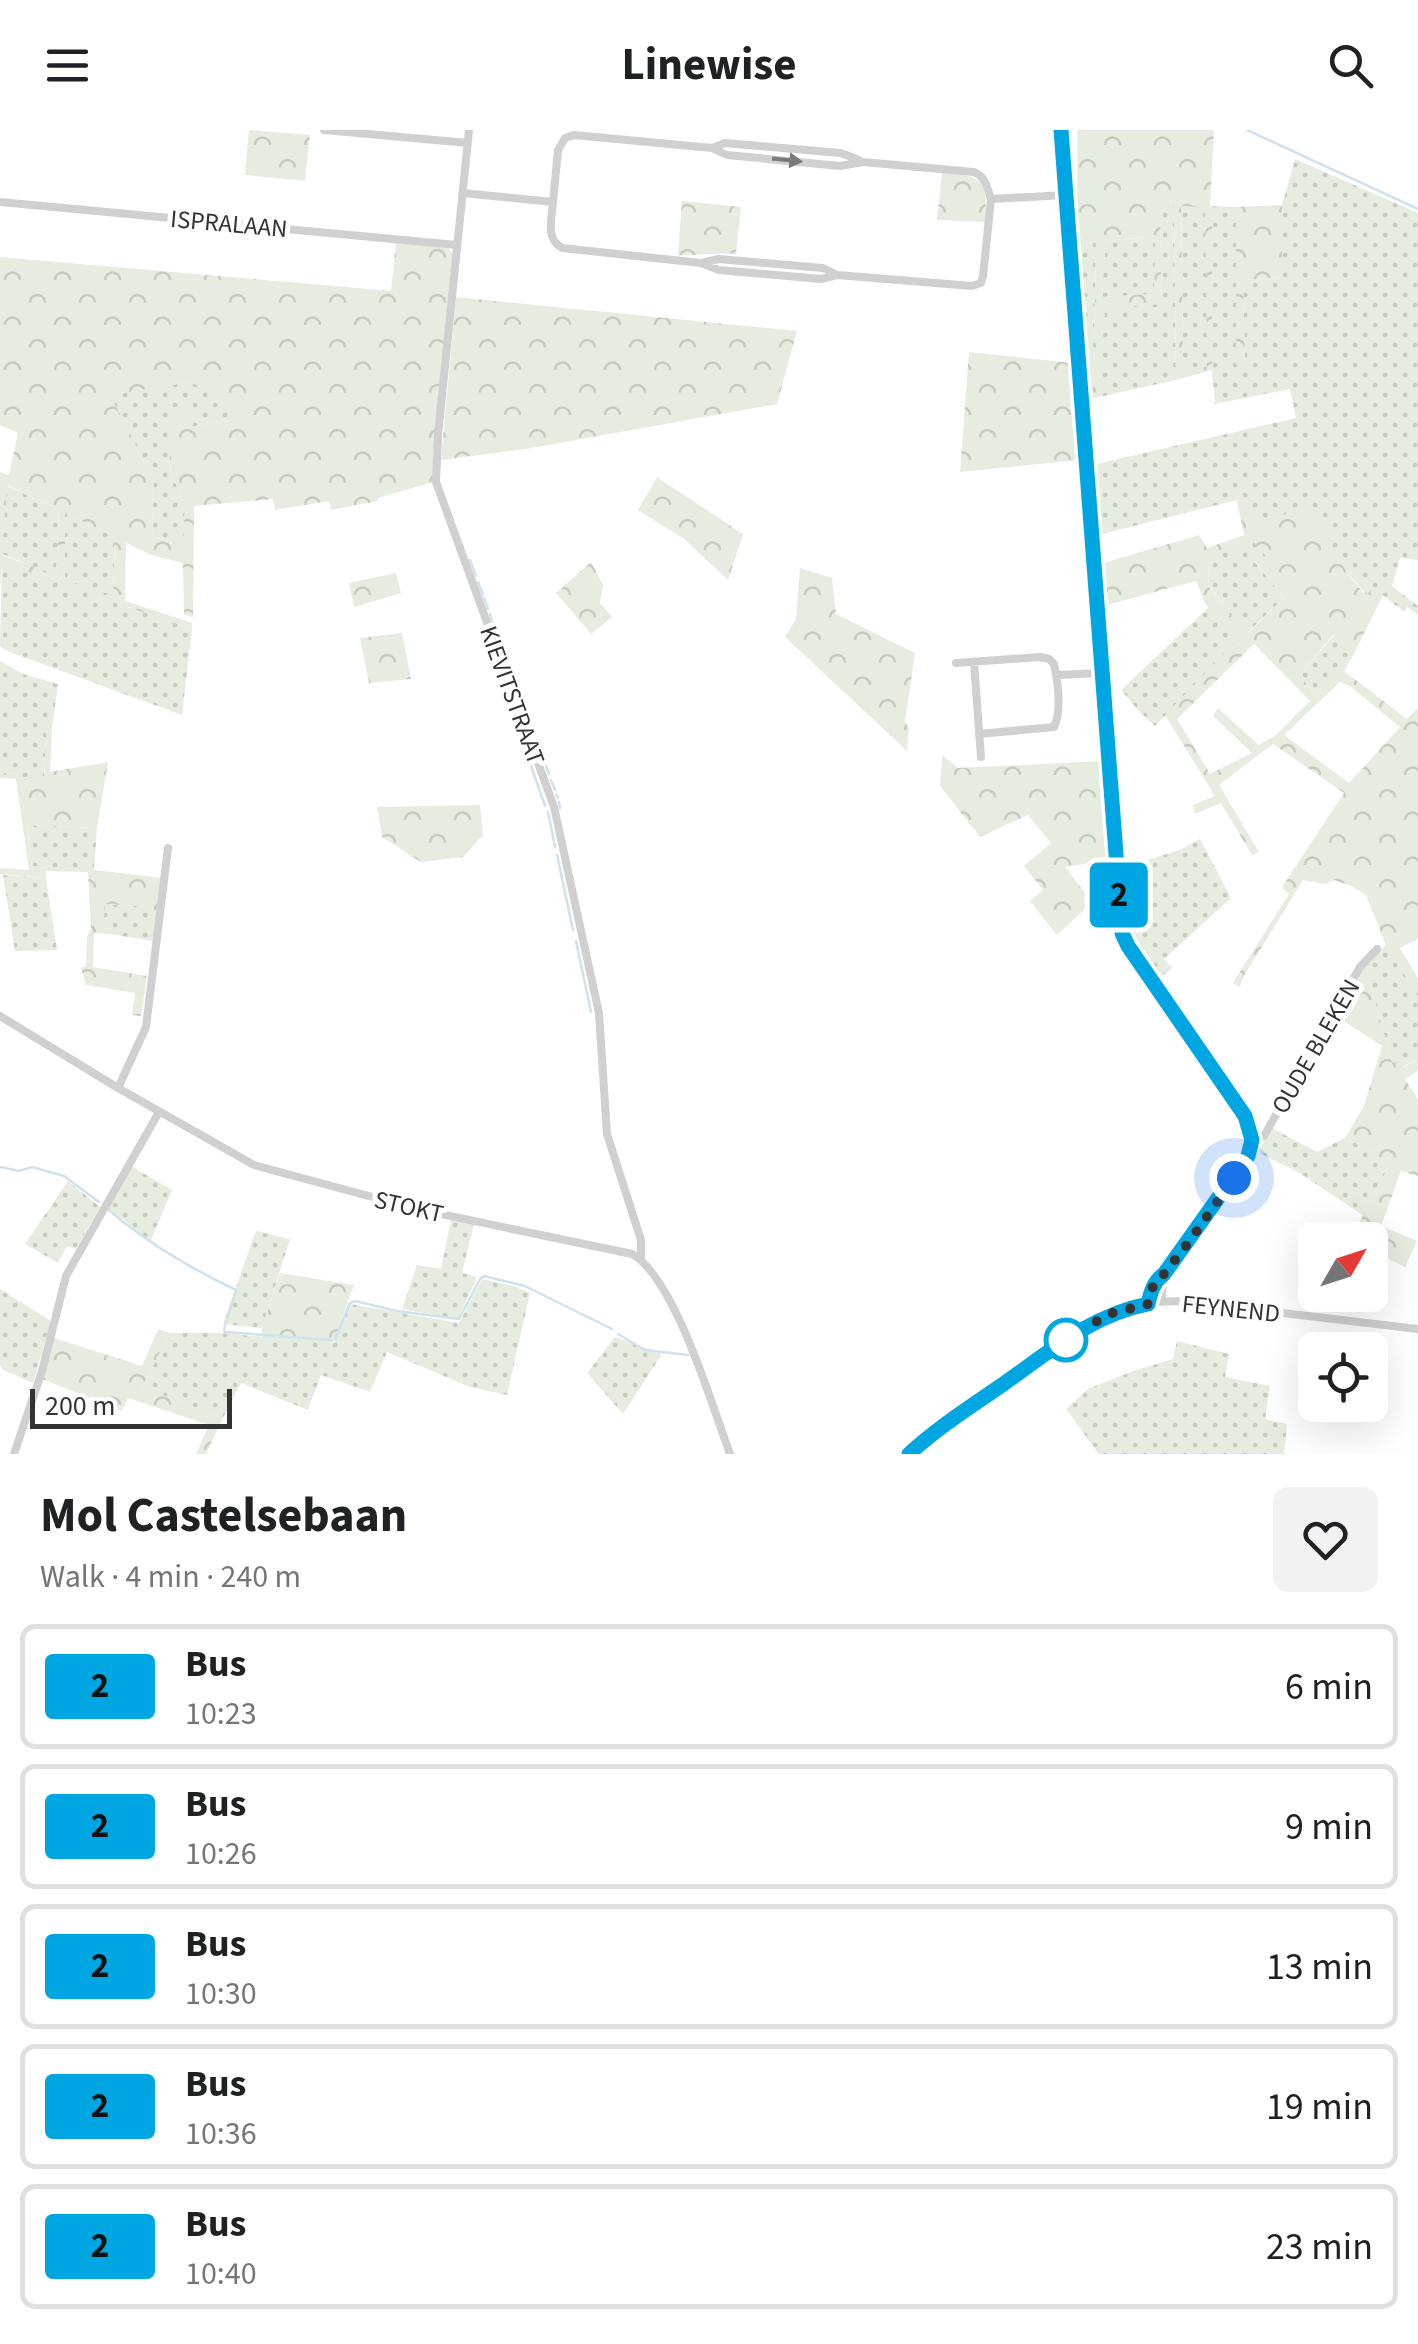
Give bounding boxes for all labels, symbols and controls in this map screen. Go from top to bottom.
text: Linewise [621,33,797,97]
icon: menu [40,38,95,93]
icon: search [1323,38,1378,93]
one-way arrow [771,153,803,169]
street label: ISPRALAAN [169,201,289,247]
street label: KIEVITSTRAAT [470,621,554,770]
line badge: 2 [1086,862,1152,928]
text: 2 [1110,870,1128,920]
street label: OUDE BLEKEN [1263,972,1369,1121]
your location [1209,1153,1259,1203]
street label: STOKT [371,1182,447,1232]
north arrow [1298,1222,1388,1312]
map controls [1298,1222,1388,1422]
street label: FEYNEND [1180,1286,1282,1332]
unlabelled marker [1045,1319,1087,1361]
button: locate [1298,1332,1388,1422]
scale bar [30,1384,232,1428]
text: 200 m [45,1386,116,1426]
text: Mol Castelsebaan [40,1482,407,1550]
button: heart [1273,1487,1378,1592]
text: Walk · 4 min · 240 m [40,1554,301,1600]
text: Bus [185,1637,246,1691]
text: 6 min [1285,1660,1373,1714]
text: 2 [91,1661,109,1711]
text: 10:23 [185,1691,257,1737]
text: Bus [185,1777,246,1831]
text: 9 min [1285,1800,1373,1854]
text: 2 [91,1801,109,1851]
text: 10:26 [185,1831,257,1877]
text: Bus [185,1917,246,1971]
text: 13 min [1266,1940,1373,1994]
text: 2 [91,1941,109,1991]
text: 10:30 [185,1971,257,2017]
text: Bus [185,2057,246,2111]
text: 19 min [1266,2080,1373,2134]
text: 2 [91,2081,109,2131]
text: 10:36 [185,2111,257,2157]
text: Bus [185,2197,246,2251]
text: 23 min [1266,2220,1373,2274]
text: 2 [91,2221,109,2271]
text: 10:40 [185,2251,257,2297]

